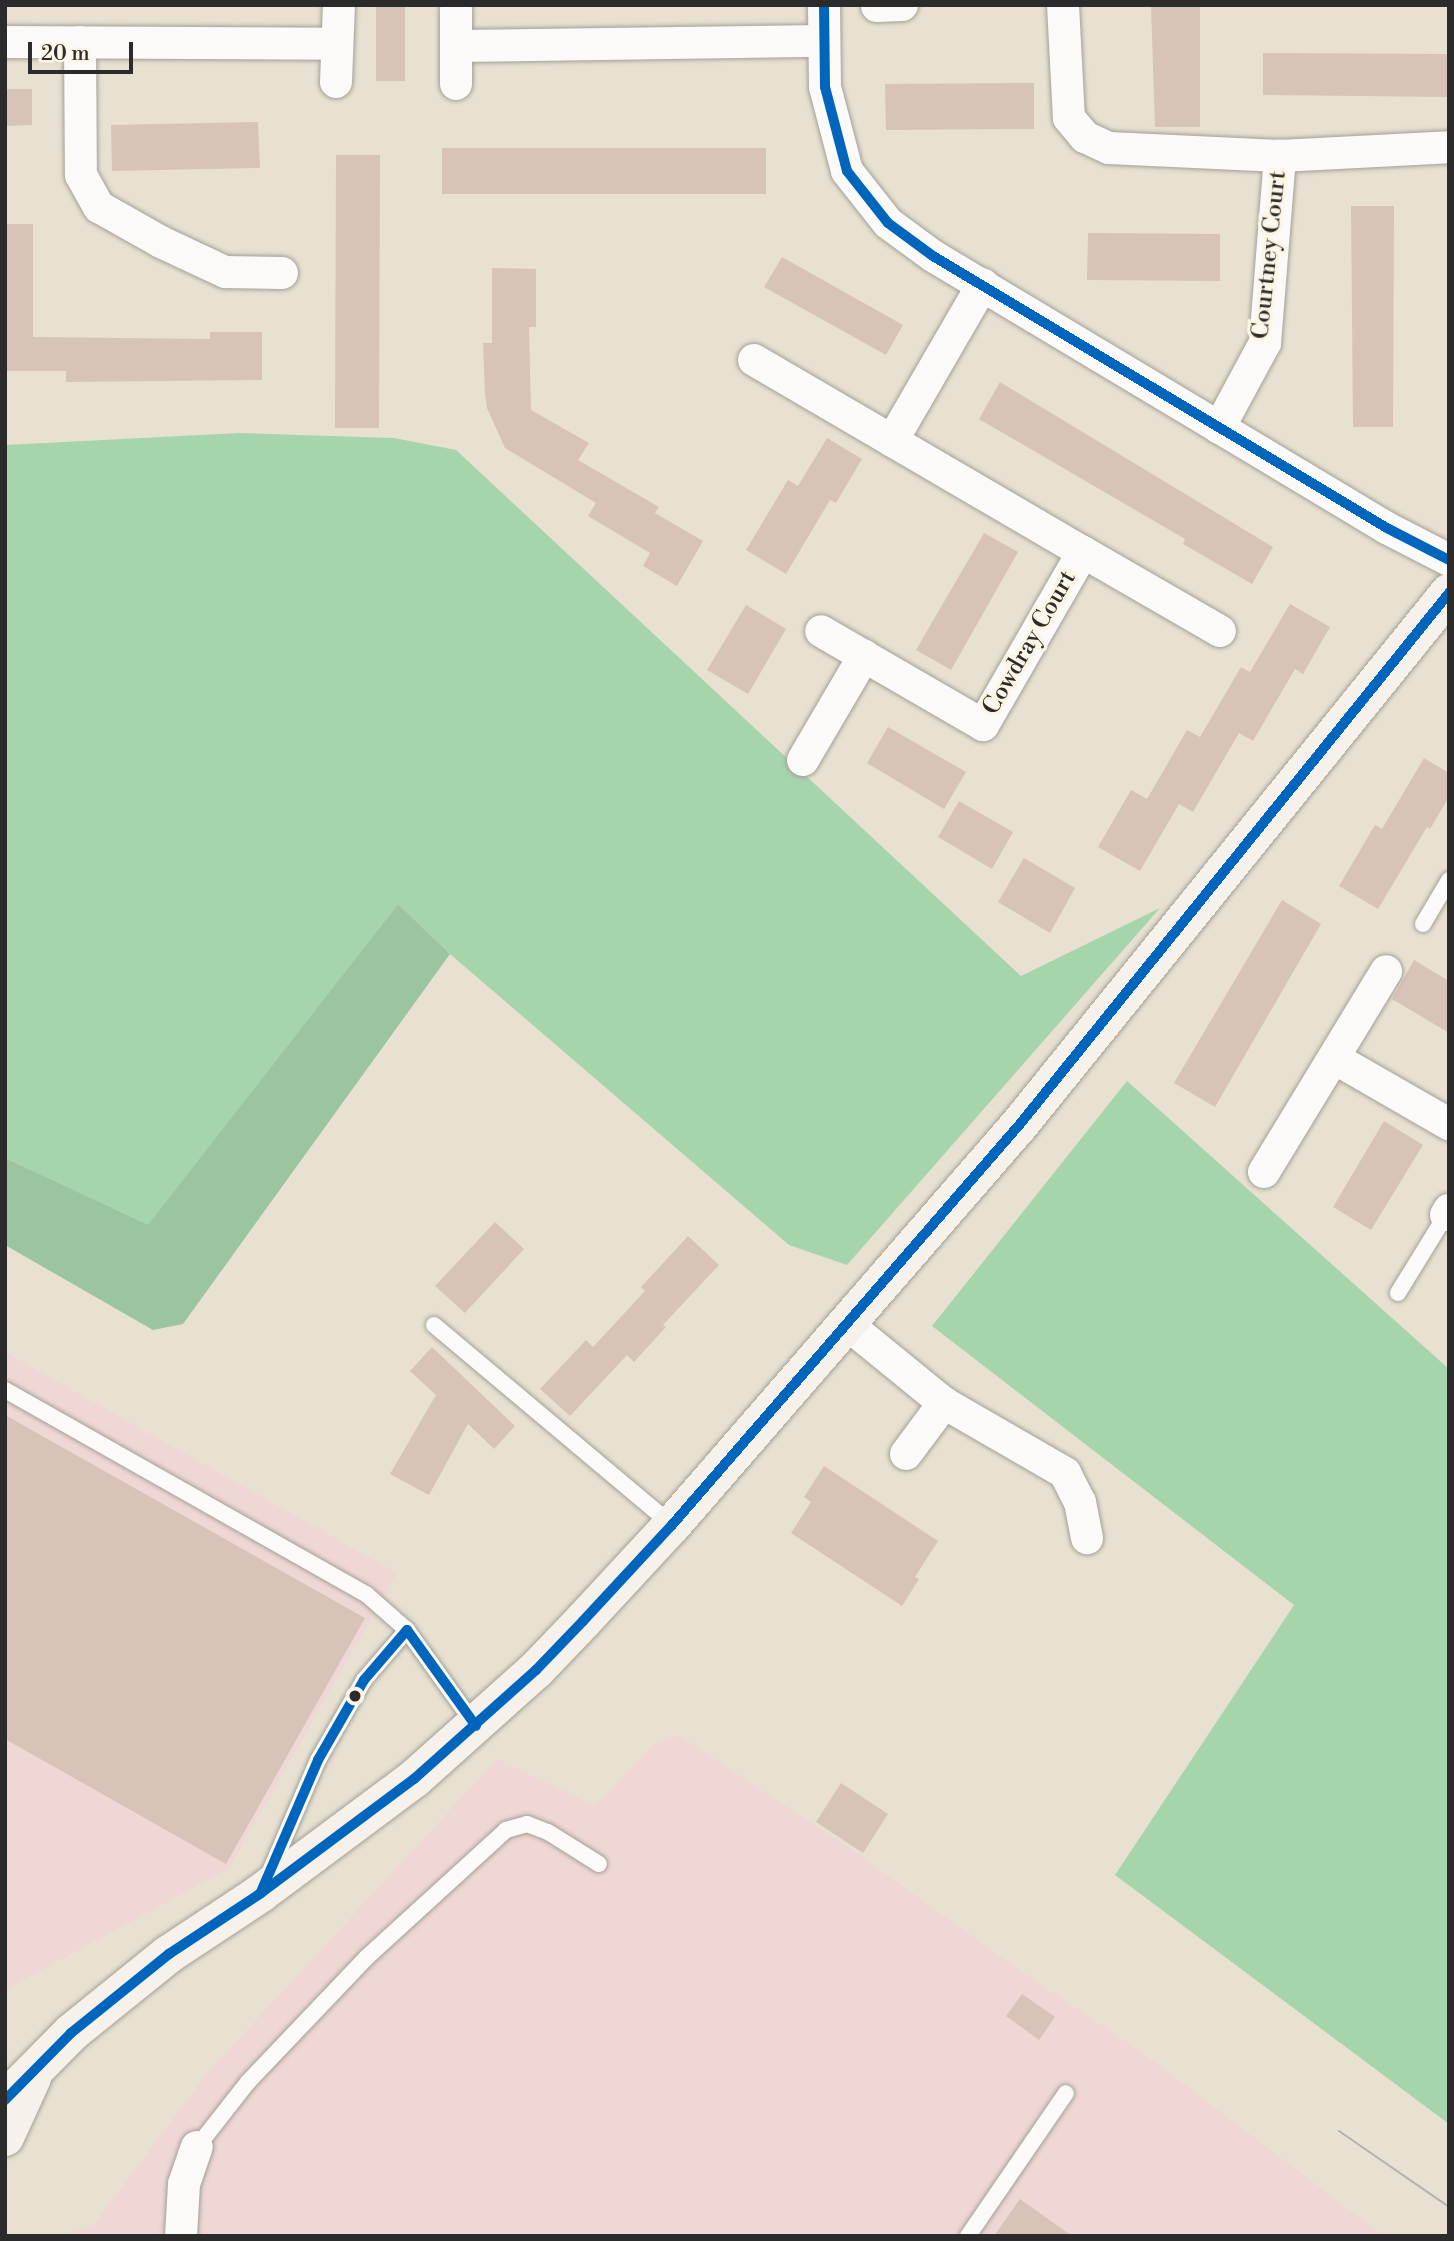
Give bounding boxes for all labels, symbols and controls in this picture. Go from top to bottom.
scale bar [32,28,136,72]
text: 20 m [41,41,90,67]
street label: Courtney Court [1247,169,1293,341]
street label: Cowdray Court [977,566,1083,720]
unlabelled marker [348,1689,362,1703]

